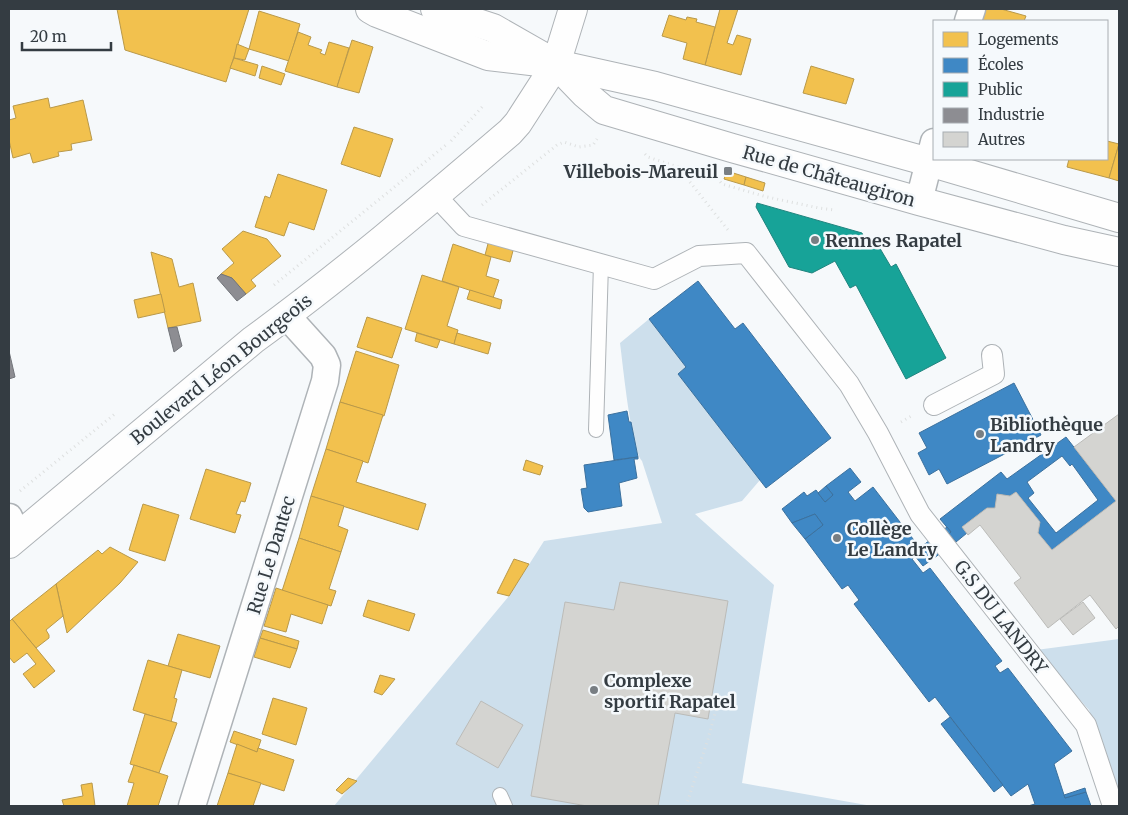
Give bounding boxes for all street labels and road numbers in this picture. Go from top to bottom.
street label: Rue de Châteaugiron [740,140,918,212]
street label: Boulevard Léon Bourgeois [126,289,317,449]
street label: Rue Le Dantec [242,493,300,617]
street label: G.S DU LANDRY [949,556,1053,679]

